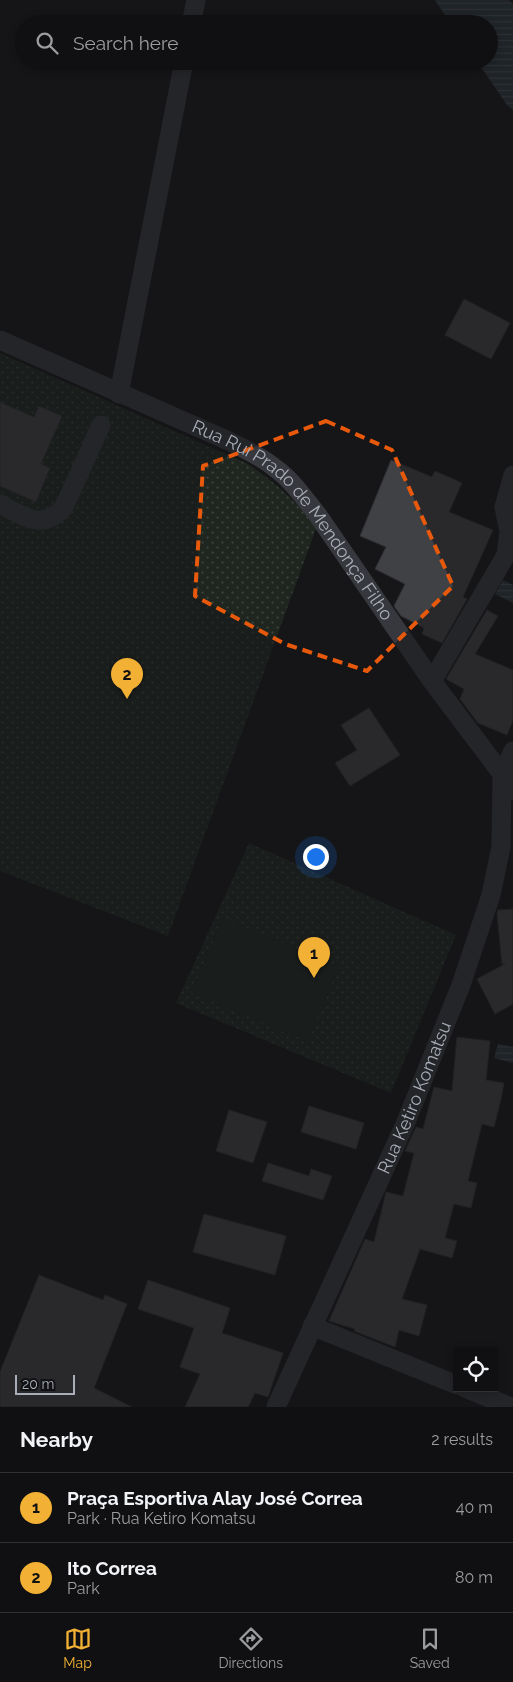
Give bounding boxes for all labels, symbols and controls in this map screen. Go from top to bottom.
search box [15,15,498,70]
icon: search [33,29,61,57]
text: Search here [73,32,179,54]
street label: Rua Rui Prado de Mendonça Filho [189,415,398,624]
pin: 2 [111,658,143,699]
your location [303,844,329,870]
pin: 1 [298,937,330,978]
street label: Rua Ketiro Komatsu [373,1018,455,1177]
map controls [453,1347,498,1392]
button: locate [453,1347,498,1392]
scale bar [15,1372,75,1395]
text: 20 m [22,1376,54,1392]
text: Nearby [20,1427,93,1452]
text: 2 results [431,1430,493,1449]
text: Praça Esportiva Alay José Correa [67,1487,363,1509]
text: 1 [32,1498,40,1517]
text: 40 m [456,1498,493,1517]
text: Park · Rua Ketiro Komatsu [67,1509,256,1528]
text: Ito Correa [67,1557,157,1579]
text: 2 [31,1568,41,1587]
text: 80 m [455,1568,493,1587]
text: Park [67,1579,100,1598]
tab: Map [63,1625,92,1671]
tab: Directions [218,1625,283,1671]
tab: Saved [410,1625,450,1671]

